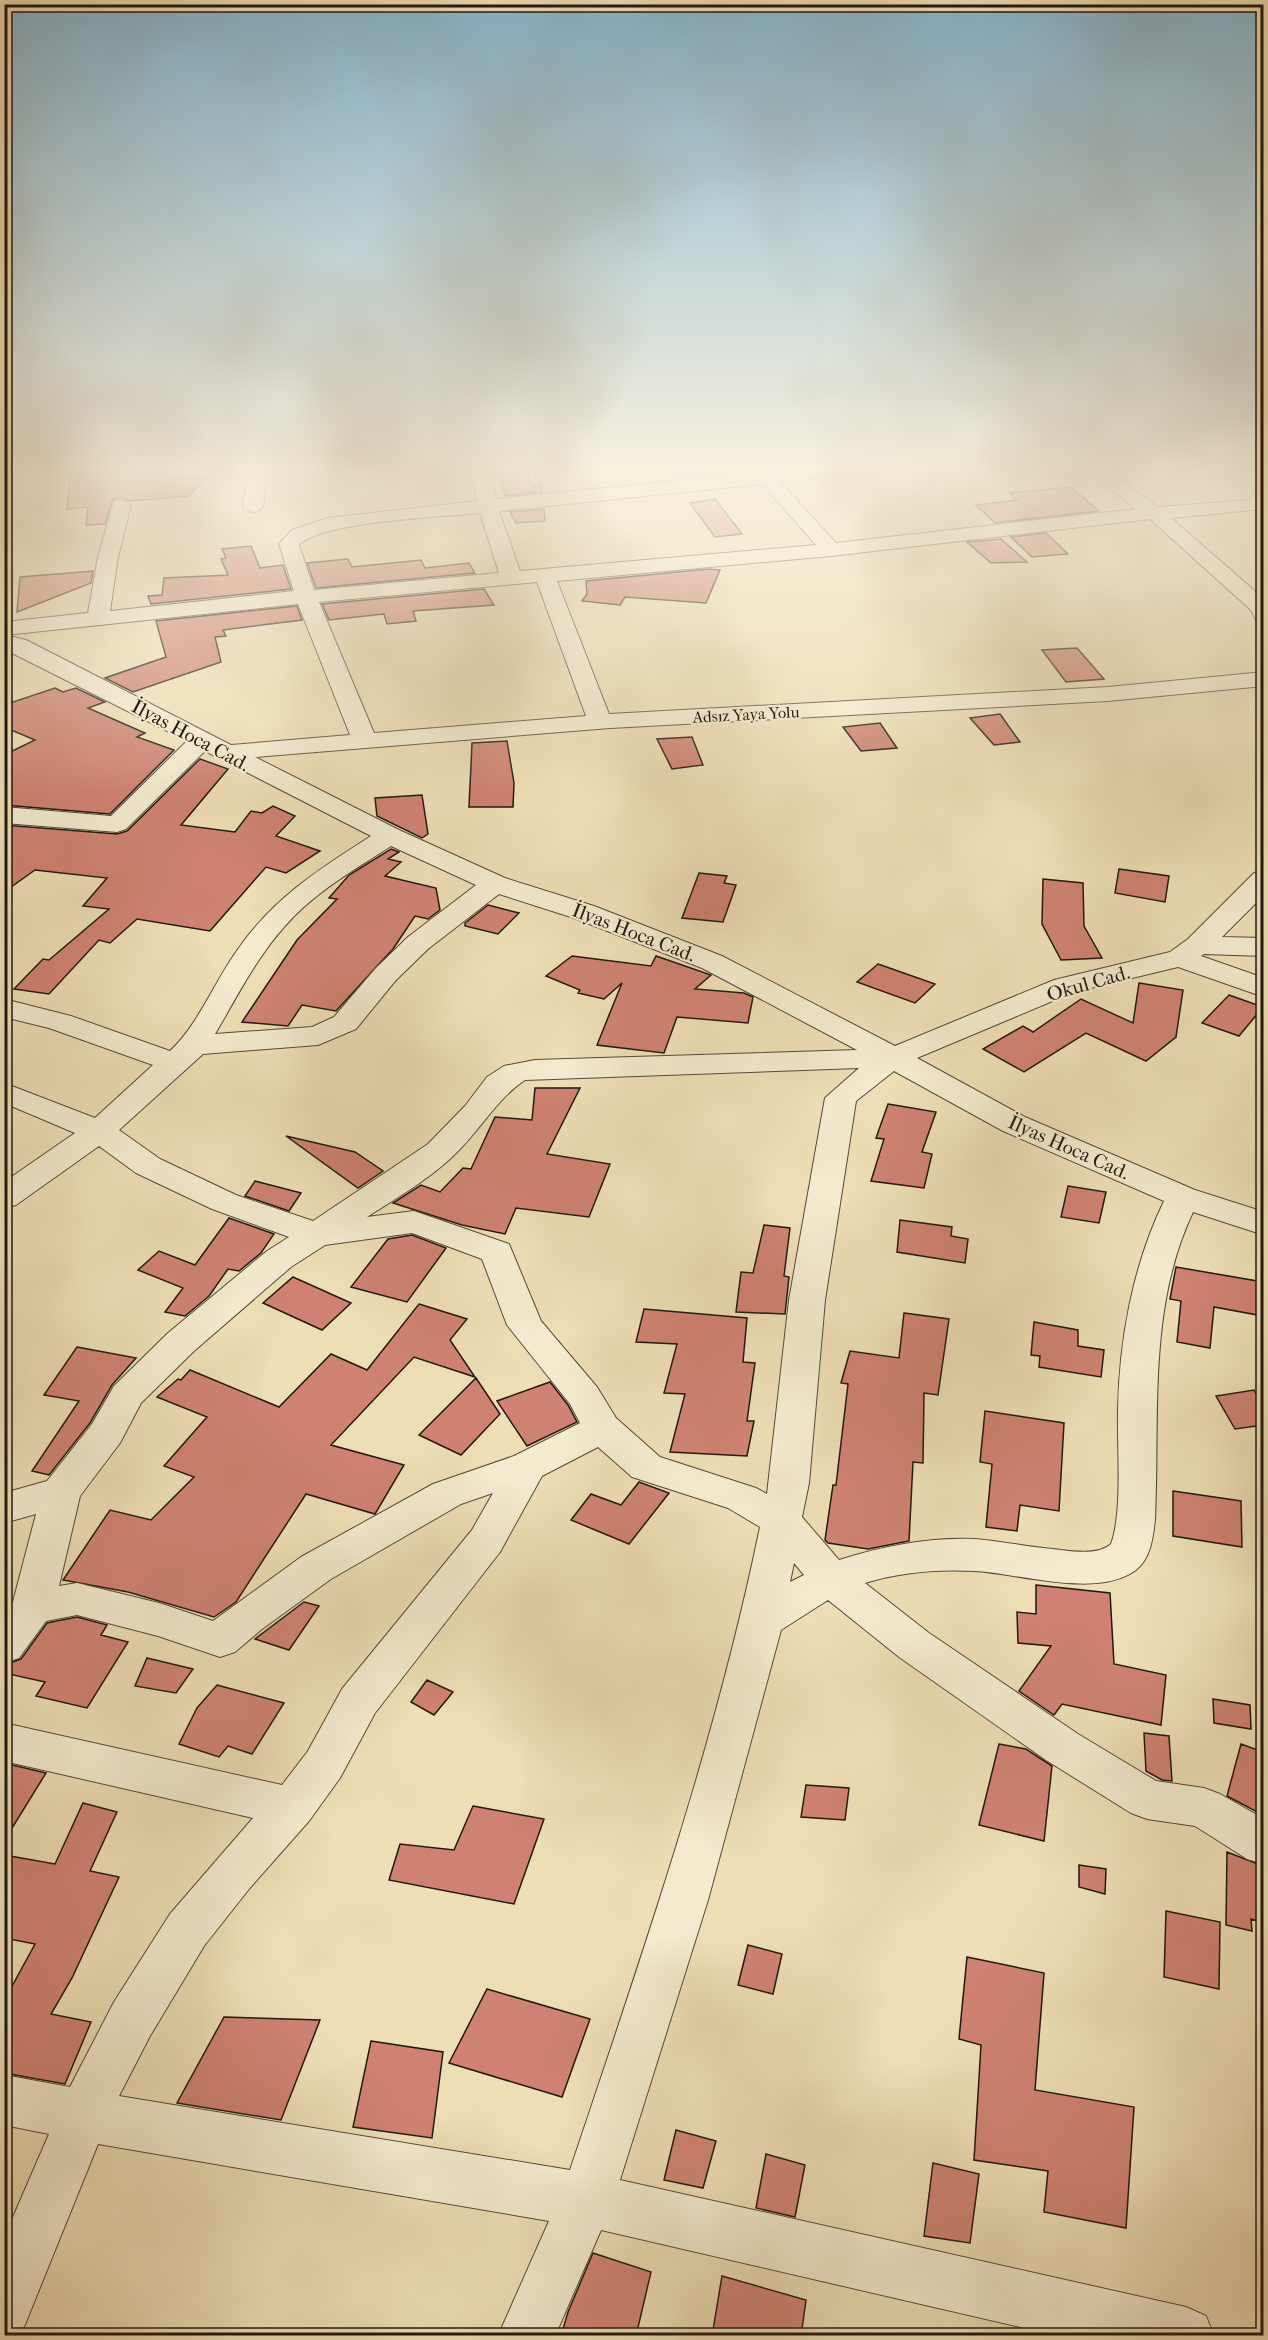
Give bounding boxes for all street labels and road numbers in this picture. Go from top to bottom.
street label: İlyas Hoca Cad. [128,694,254,776]
street label: Adsız Yaya Yolu [691,702,800,727]
street label: İlyas Hoca Cad. [569,897,699,967]
street label: Okul Cad. [1044,961,1132,1006]
street label: İlyas Hoca Cad. [1005,1110,1134,1185]

